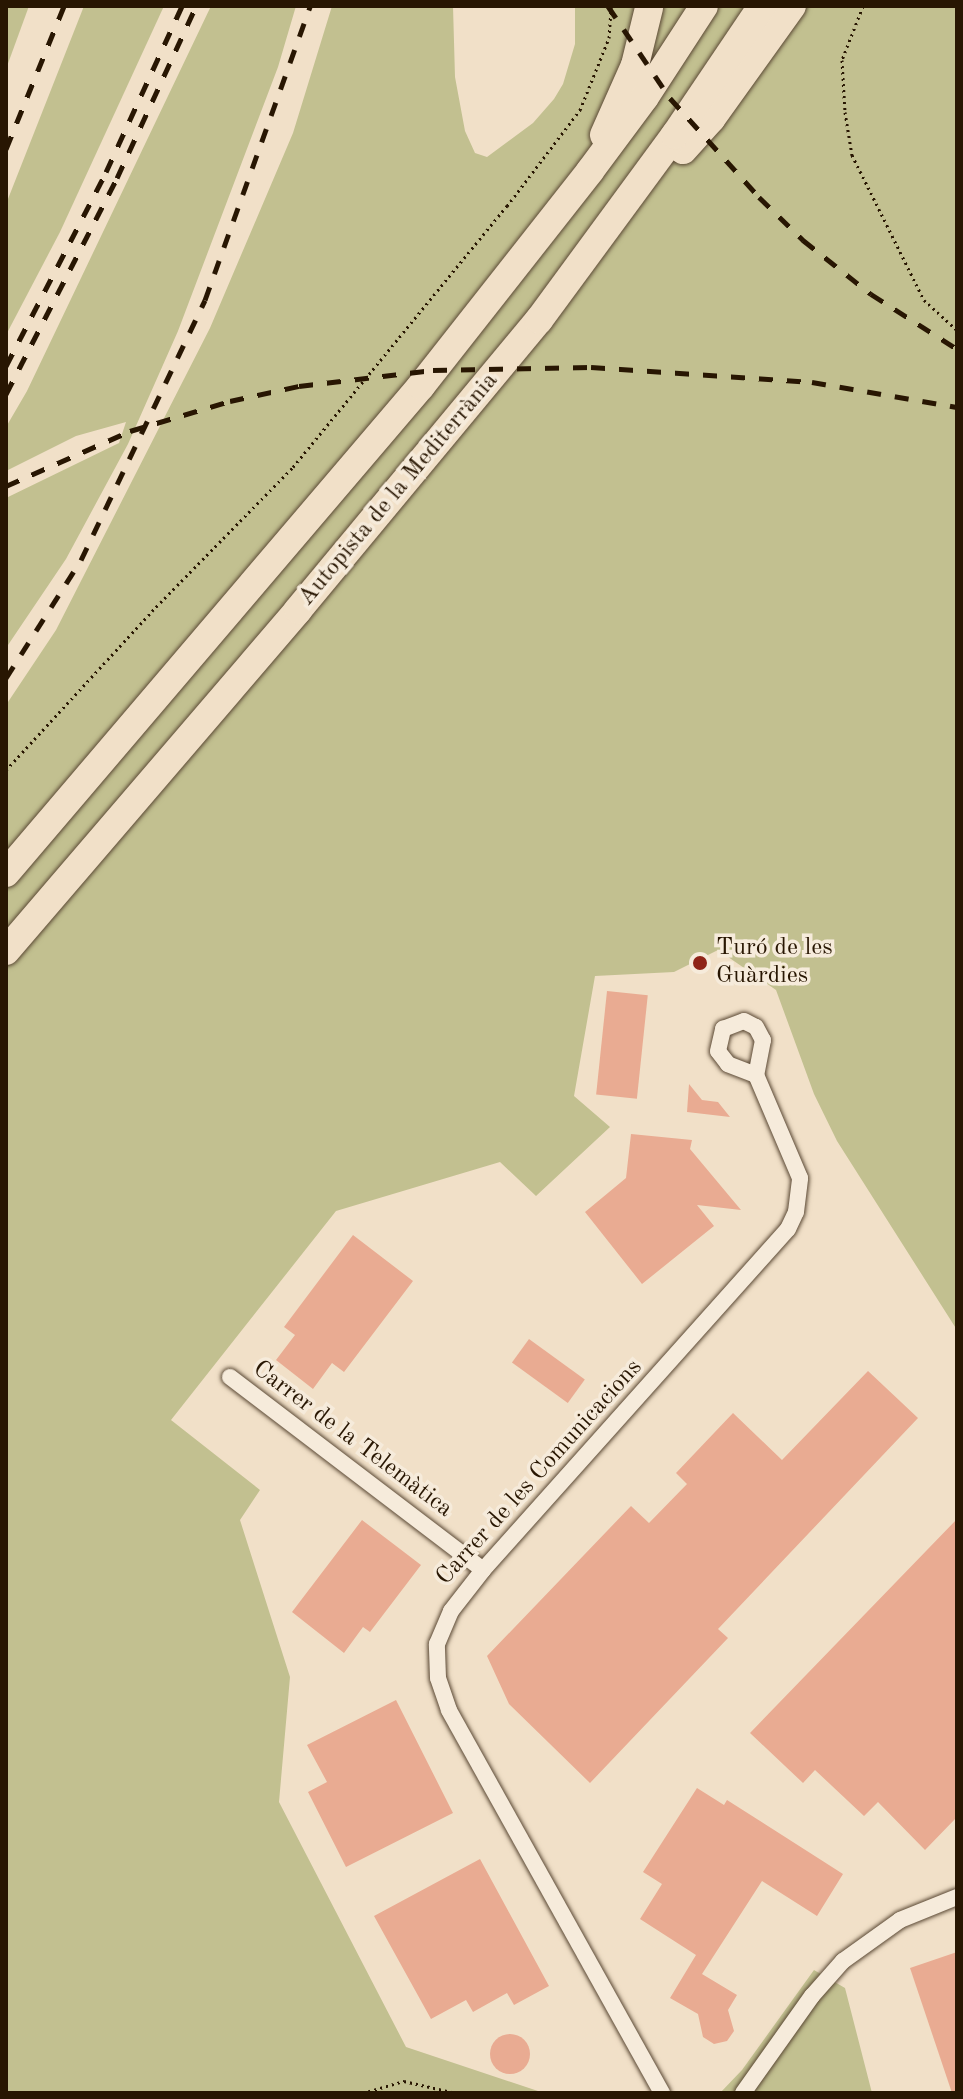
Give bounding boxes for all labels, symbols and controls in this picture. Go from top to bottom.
street label: Autopista de la Mediterrània [293,368,505,612]
place label: Turó de les Guàrdies [716,935,833,991]
marker: Turó de les Guàrdies [691,954,709,972]
street label: Carrer de les Comunicacions [431,1354,649,1592]
street label: Carrer de la Telemàtica [246,1355,458,1525]

